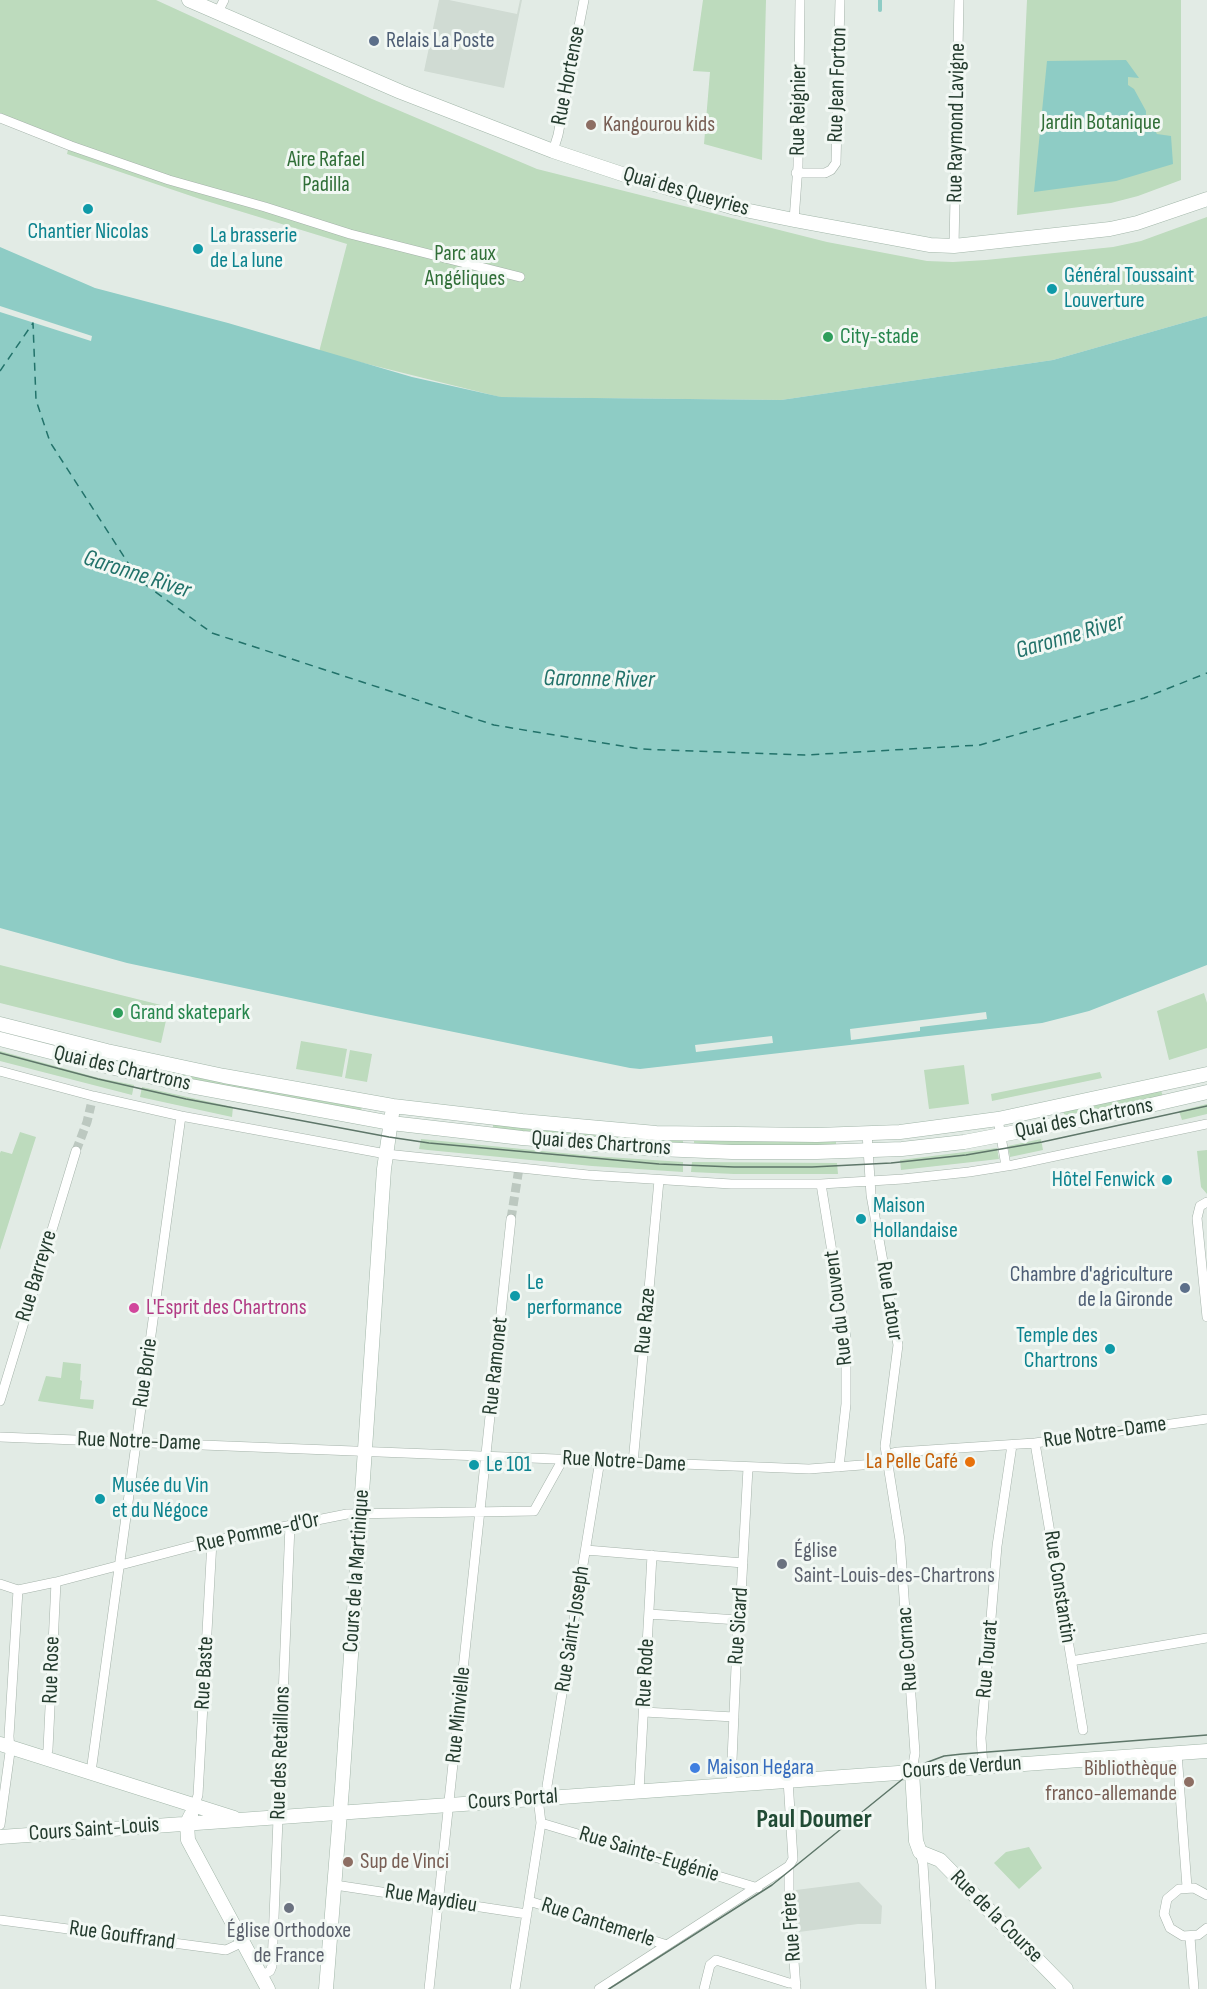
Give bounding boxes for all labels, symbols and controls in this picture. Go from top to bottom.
street label: Rue Hortense [546,24,592,128]
street label: Rue Jean Forton [823,27,853,143]
place label: Relais La Poste [386,28,495,54]
marker: Relais La Poste [367,34,381,48]
street label: Rue Raymond Lavigne [942,43,972,203]
street label: Rue Reignier [785,64,813,156]
park label: Jardin Botanique [1041,110,1161,136]
place label: Kangourou kids [603,112,715,138]
marker: Kangourou kids [584,118,598,132]
park label: Aire Rafael Padilla [287,147,365,198]
street label: Quai des Queyries [620,161,752,223]
marker: Chantier Nicolas [81,202,95,216]
place label: Chantier Nicolas [27,219,149,245]
place label: La brasserie de La lune [210,223,297,274]
park label: Parc aux Angéliques [425,241,505,292]
marker: La brasserie de La lune [191,242,205,256]
place label: Général Toussaint Louverture [1064,263,1194,314]
marker: Général Toussaint Louverture [1045,282,1059,296]
place label: City-stade [840,324,919,350]
marker: City-stade [821,330,835,344]
water label: Garonne River [80,544,194,606]
water label: Garonne River [1013,608,1127,666]
water label: Garonne River [543,665,655,695]
place label: Grand skatepark [130,1000,250,1026]
marker: Grand skatepark [111,1006,125,1020]
street label: Quai des Chartrons [51,1040,193,1098]
street label: Quai des Chartrons [1013,1093,1155,1145]
street label: Quai des Chartrons [530,1126,672,1162]
place label: Hôtel Fenwick [1052,1167,1155,1193]
marker: Hôtel Fenwick [1160,1173,1174,1187]
place label: Maison Hollandaise [873,1193,958,1244]
marker: Maison Hollandaise [854,1212,868,1226]
street label: Rue Barreyre [11,1227,63,1325]
street label: Rue du Couvent [819,1249,859,1367]
street label: Rue Latour [870,1260,908,1342]
place label: Chambre d'agriculture de la Gironde [1010,1262,1173,1314]
place label: Le performance [527,1270,622,1322]
marker: Chambre d'agriculture de la Gironde [1178,1281,1192,1295]
street label: Rue Raze [630,1287,662,1355]
marker: Le performance [508,1289,522,1303]
place label: L'Esprit des Chartrons [146,1295,307,1321]
marker: L'Esprit des Chartrons [127,1301,141,1315]
street label: Rue Ramonet [478,1316,514,1416]
place label: Temple des Chartrons [1016,1323,1098,1374]
street label: Rue Borie [128,1337,164,1409]
marker: Temple des Chartrons [1103,1342,1117,1356]
street label: Rue Notre-Dame [1042,1411,1168,1455]
street label: Rue Notre-Dame [77,1427,201,1457]
street label: Rue Notre-Dame [562,1446,686,1478]
place label: La Pelle Café [866,1449,958,1475]
place label: Le 101 [486,1452,531,1478]
marker: La Pelle Café [963,1455,977,1469]
marker: Le 101 [467,1458,481,1472]
place label: Musée du Vin et du Négoce [112,1473,209,1524]
street label: Cours de la Martinique [338,1489,376,1653]
marker: Musée du Vin et du Négoce [93,1492,107,1506]
street label: Rue Pomme-d'Or [194,1507,322,1559]
street label: Rue Constantin [1037,1529,1081,1645]
place label: Église Saint-Louis-des-Chartrons [794,1538,995,1590]
marker: Église Saint-Louis-des-Chartrons [775,1557,789,1571]
street label: Rue Saint-Joseph [550,1564,596,1694]
street label: Rue Sicard [723,1587,755,1665]
street label: Rue Cornac [892,1606,924,1692]
street label: Rue Tourat [971,1619,1005,1699]
street label: Rue Rose [38,1636,66,1704]
street label: Rue Baste [190,1636,220,1710]
street label: Rue Rode [631,1638,661,1708]
street label: Rue Minvielle [441,1666,477,1764]
street label: Rue des Retaillons [265,1686,297,1820]
street label: Cours de Verdun [901,1751,1023,1785]
place label: Maison Hegara [707,1755,814,1781]
place label: Bibliothèque franco-allemande [1045,1756,1177,1808]
marker: Maison Hegara [688,1761,702,1775]
marker: Bibliothèque franco-allemande [1182,1775,1196,1789]
street label: Cours Portal [467,1784,559,1816]
district label: Paul Doumer [756,1804,872,1836]
street label: Cours Saint-Louis [28,1812,160,1848]
street label: Rue Sainte-Eugénie [576,1821,722,1889]
place label: Sup de Vinci [360,1849,449,1875]
marker: Sup de Vinci [341,1855,355,1869]
street label: Rue de la Course [944,1865,1048,1969]
street label: Rue Maydieu [383,1879,479,1919]
street label: Rue Frère [776,1891,808,1963]
street label: Rue Cantemerle [538,1892,658,1954]
marker: Église Orthodoxe de France [282,1901,296,1915]
street label: Rue Gouffrand [67,1916,177,1956]
place label: Église Orthodoxe de France [227,1918,351,1970]

